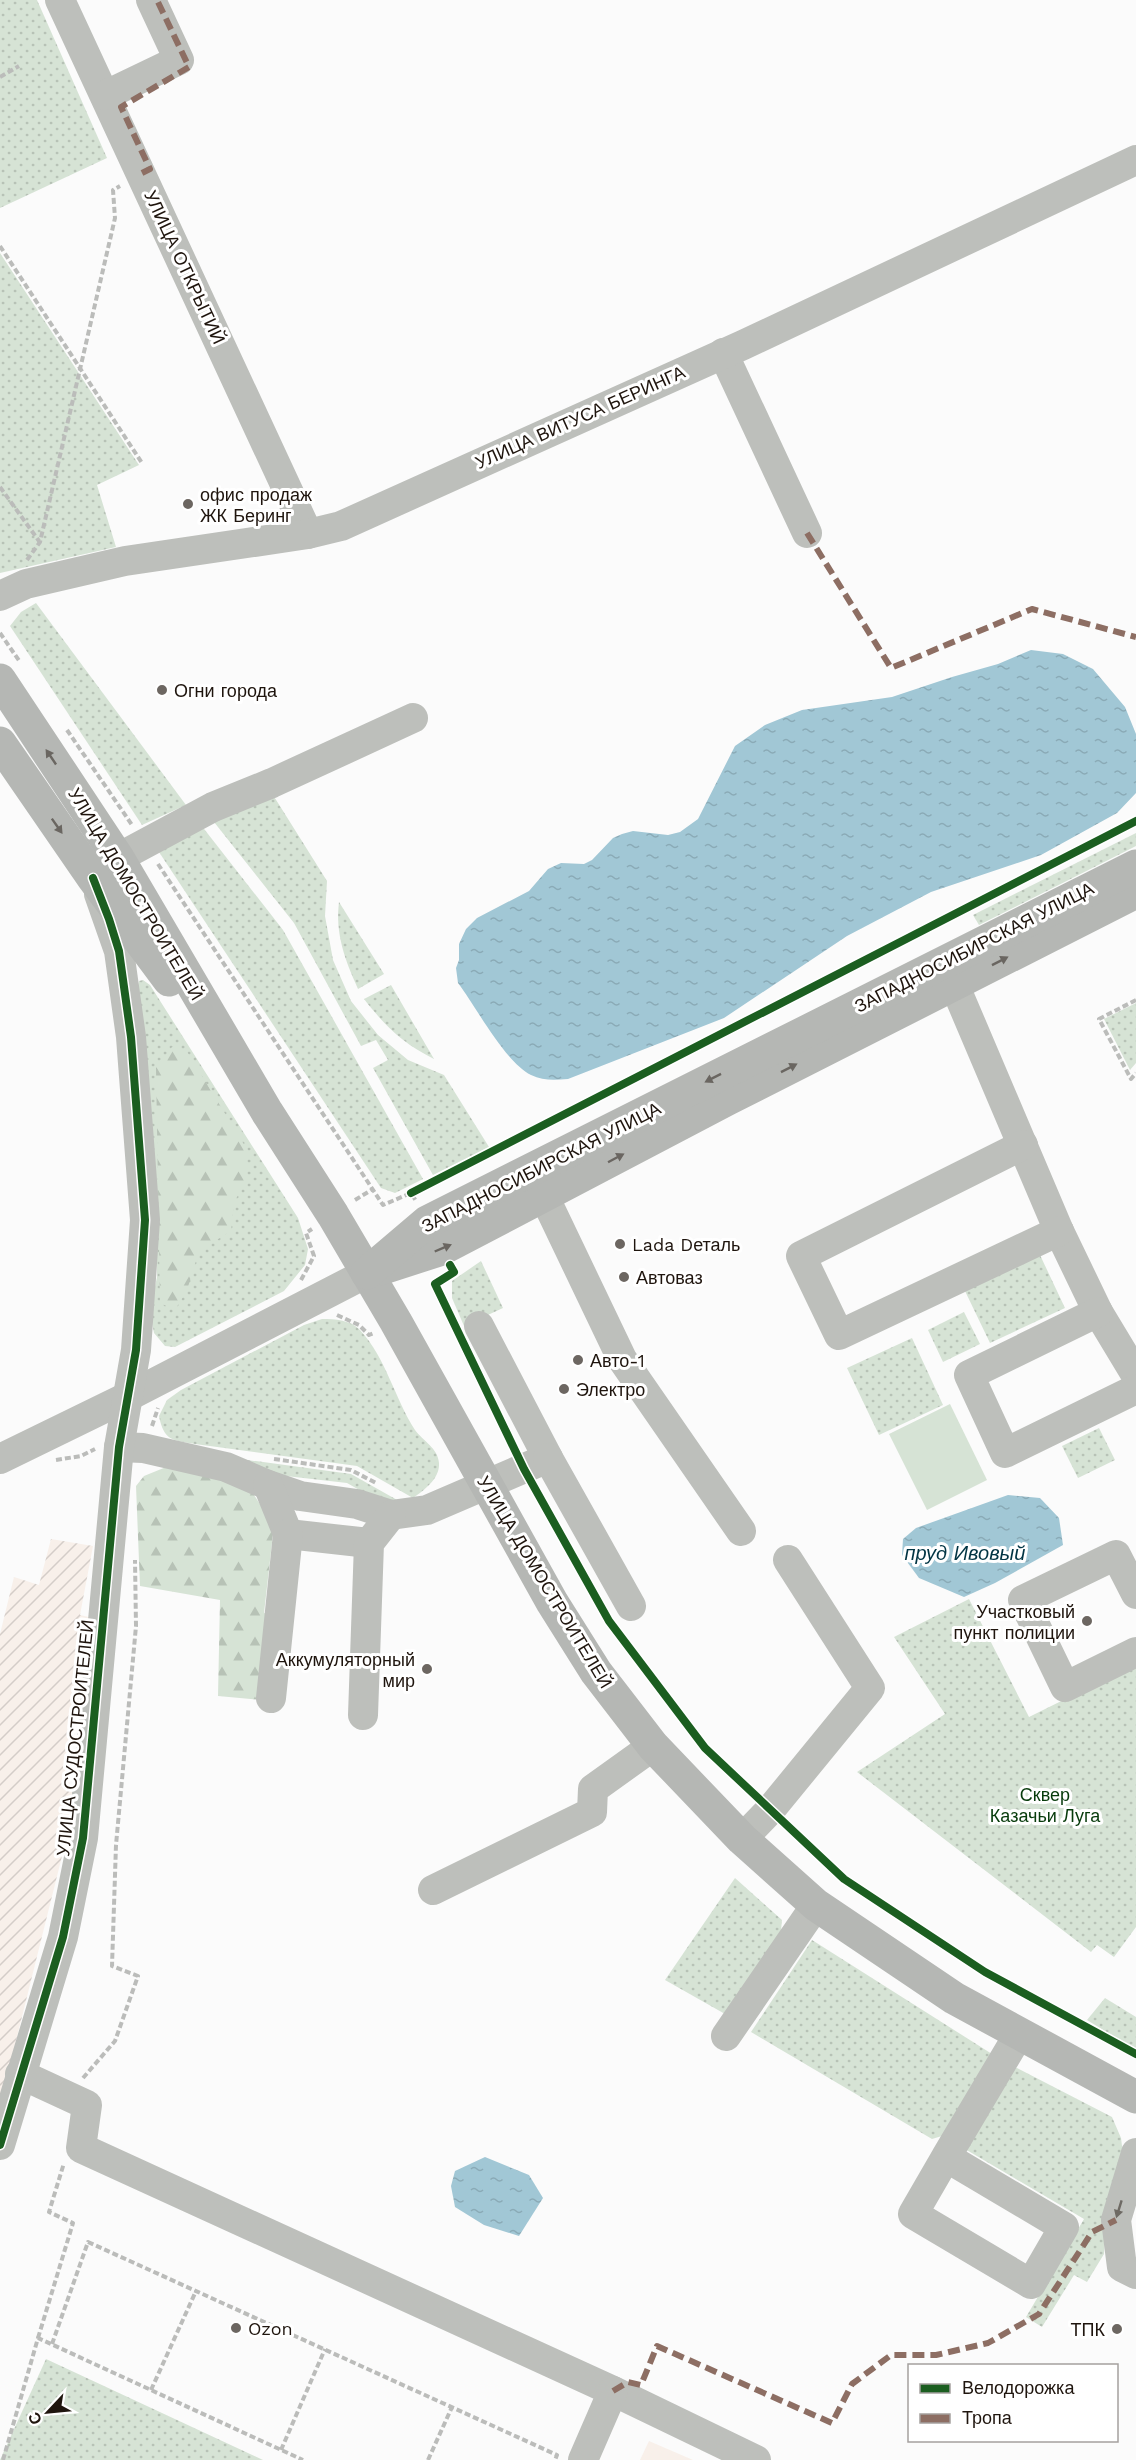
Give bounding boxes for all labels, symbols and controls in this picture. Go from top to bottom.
street label: УЛИЦА ОТКРЫТИЙ [140,187,230,347]
street label: УЛИЦА ВИТУСА БЕРИНГА [472,361,688,473]
place label: офис продаж ЖК Беринг [200,484,312,526]
marker: офис продаж ЖК Беринг [181,497,195,511]
place label: Огни города [174,680,278,701]
marker: Огни города [155,683,169,697]
one-way arrow [45,749,57,765]
street label: УЛИЦА ДОМОСТРОИТЕЛЕЙ [64,784,208,1004]
one-way arrow [51,818,62,834]
street label: ЗАПАДНОСИБИРСКАЯ УЛИЦА [851,877,1097,1017]
one-way arrow [992,956,1009,966]
one-way arrow [780,1063,797,1073]
one-way arrow [704,1073,721,1083]
street label: ЗАПАДНОСИБИРСКАЯ УЛИЦА [418,1097,664,1237]
one-way arrow [607,1153,624,1163]
place label: Lada Dеталь [632,1234,740,1255]
marker: Lada Dеталь [613,1237,627,1251]
one-way arrow [434,1243,452,1253]
place label: Автоваз [636,1267,703,1288]
marker: Автоваз [617,1270,631,1284]
place label: Авто-1 [590,1350,645,1371]
marker: Авто-1 [571,1353,585,1367]
place label: Электро [576,1379,645,1400]
marker: Электро [557,1382,571,1396]
street label: УЛИЦА ДОМОСТРОИТЕЛЕЙ [473,1472,617,1692]
water label: пруд Ивовый [905,1541,1025,1565]
place label: Участковый пункт полиции [954,1601,1075,1643]
marker: Участковый пункт полиции [1080,1614,1094,1628]
street label: УЛИЦА СУДОСТРОИТЕЛЕЙ [52,1619,98,1857]
place label: Аккумуляторный мир [276,1649,415,1691]
marker: Аккумуляторный мир [420,1662,434,1676]
park label: Сквер Казачьи Луга [990,1784,1101,1826]
one-way arrow [1114,2200,1123,2218]
place label: Ozon [248,2318,293,2339]
place label: ТПК [1071,2319,1106,2340]
marker: Ozon [229,2321,243,2335]
marker: ТПК [1110,2322,1124,2336]
legend [908,2364,1118,2442]
text: Велодорожка [962,2377,1075,2398]
north arrow [18,2382,78,2442]
text: Тропа [962,2407,1013,2428]
text: С [24,2409,46,2428]

